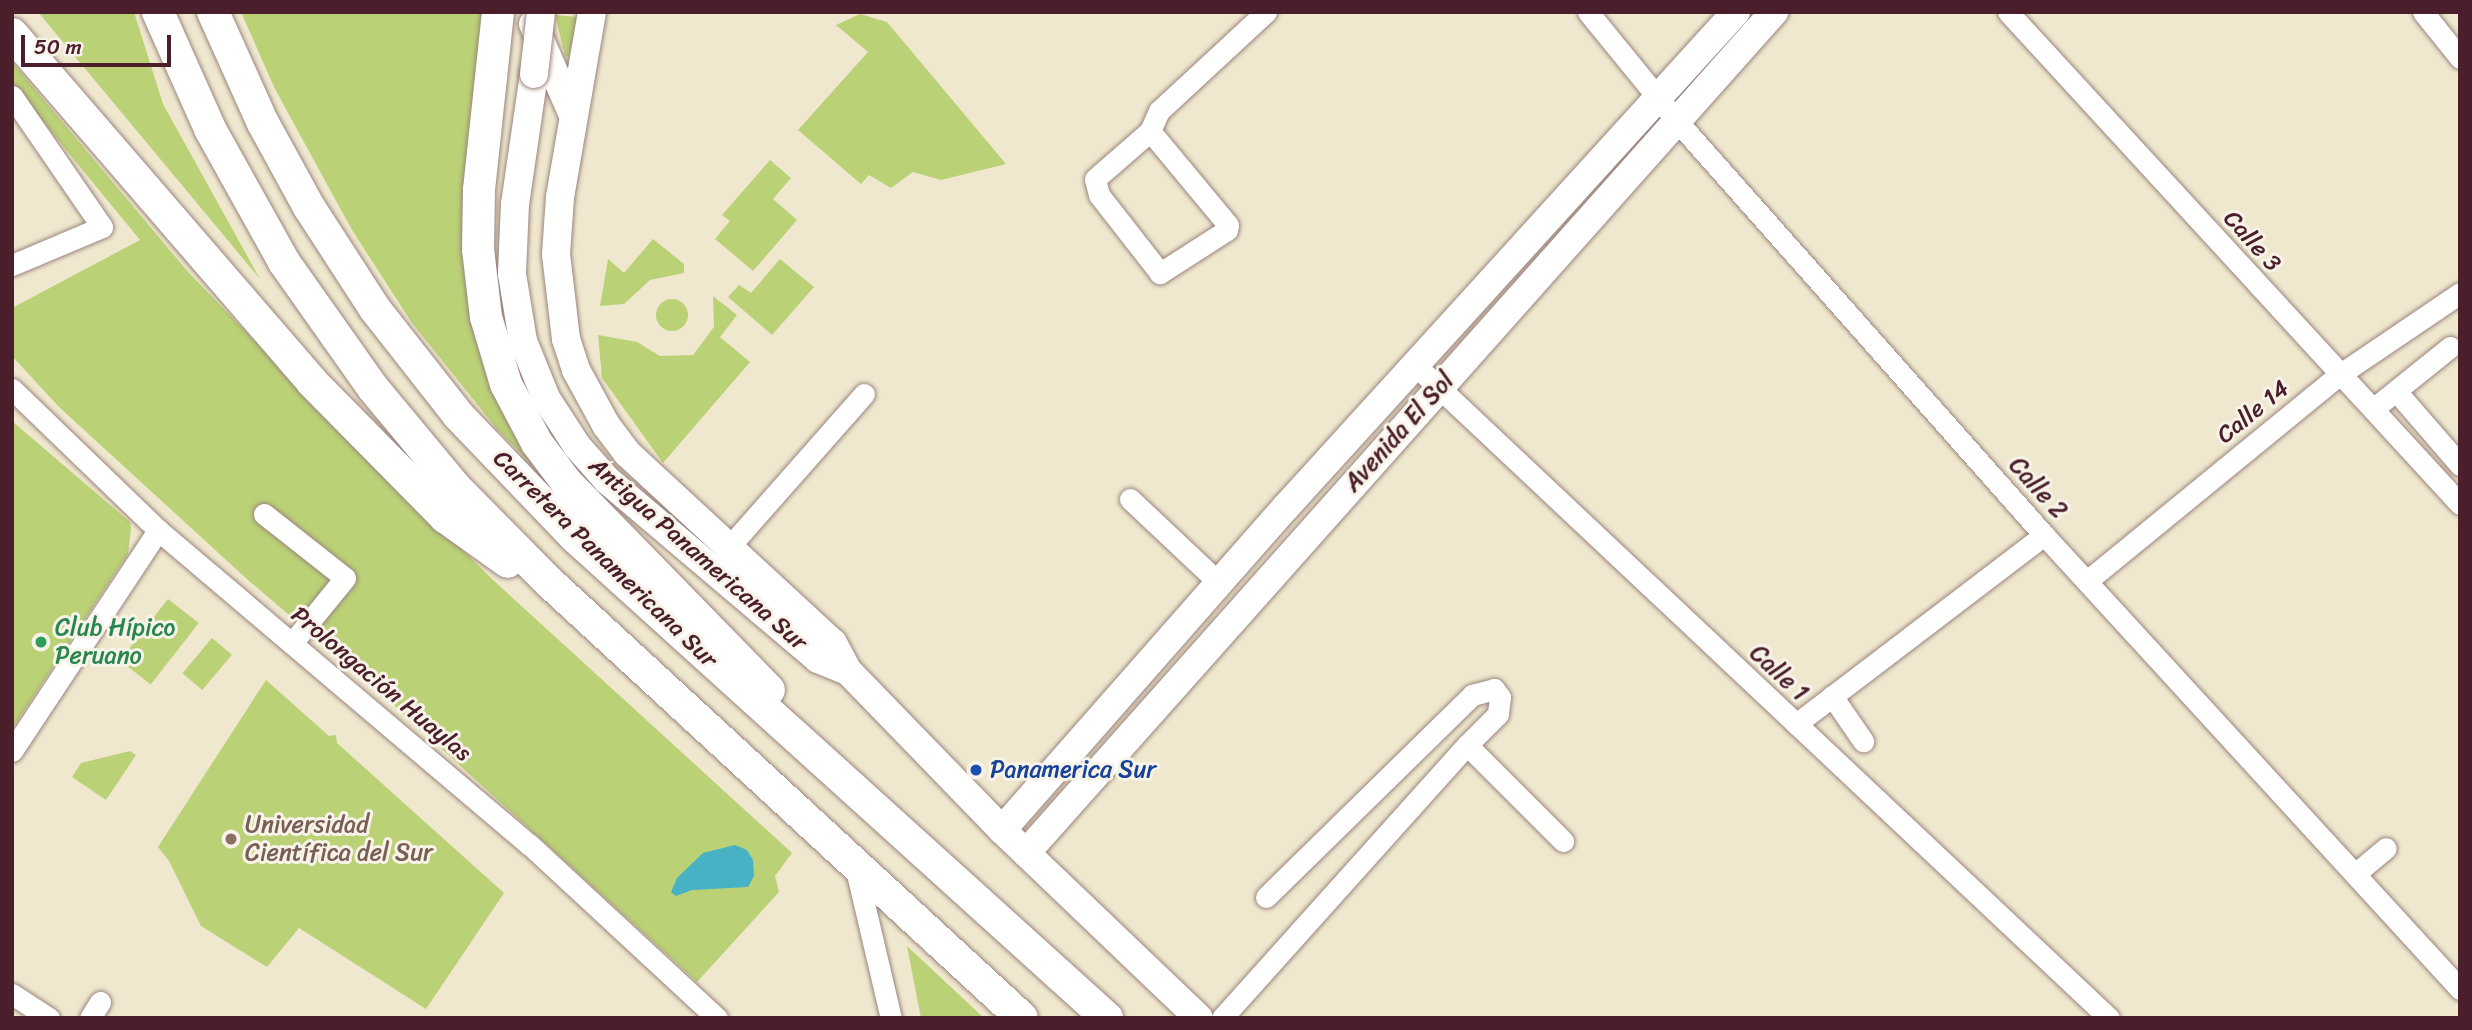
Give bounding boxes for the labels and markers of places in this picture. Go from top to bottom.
place label: Club Hípico Peruano [55,614,176,670]
marker: Club Hípico Peruano [33,634,49,650]
place label: Panamerica Sur [990,756,1156,784]
marker: Panamerica Sur [968,762,984,778]
place label: Universidad Científica del Sur [245,811,433,867]
marker: Universidad Científica del Sur [223,831,239,847]

